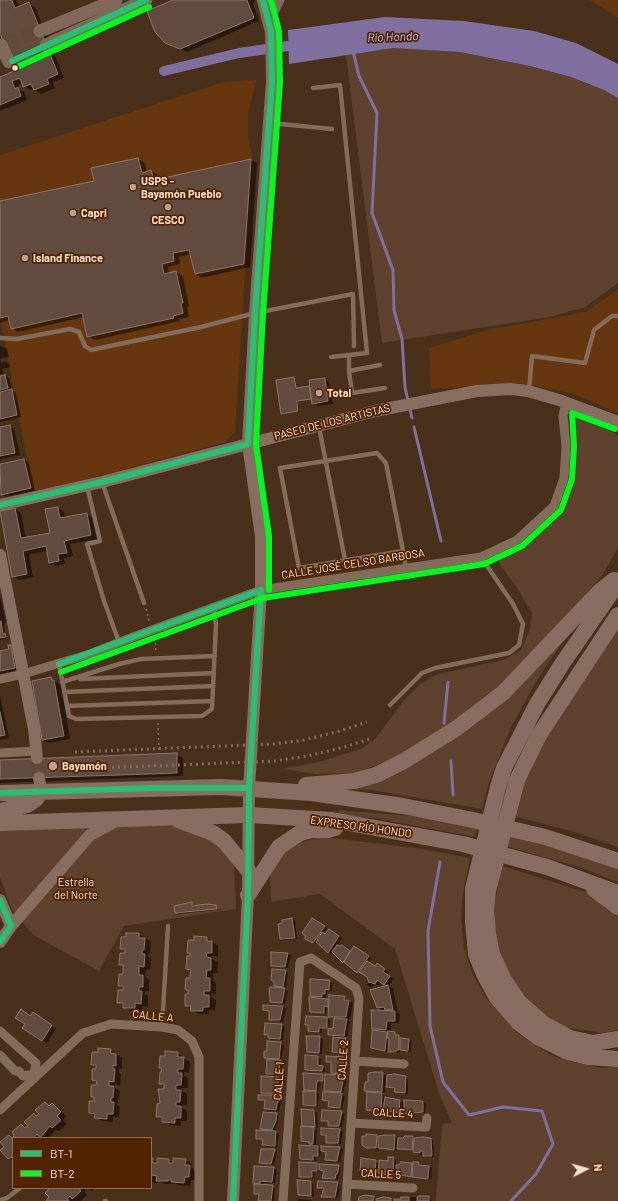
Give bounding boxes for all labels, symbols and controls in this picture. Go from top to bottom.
water label: Río Hondo [367,29,419,45]
unlabelled marker [10,63,20,73]
place label: USPS - Bayamón Pueblo [141,174,222,200]
marker: USPS - Bayamón Pueblo [128,182,138,192]
marker: CESCO [163,202,173,212]
place label: Capri [81,206,107,220]
marker: Capri [68,208,78,218]
place label: CESCO [151,213,185,227]
place label: Island Finance [33,251,103,265]
marker: Island Finance [20,253,30,263]
place label: Total [327,386,351,400]
marker: Total [314,388,324,398]
street label: PASEO DE LOS ARTISTAS [273,401,391,443]
street label: CALLE JOSÉ CELSO BARBOSA [280,546,426,582]
place label: Bayamón [62,759,107,773]
marker: Bayamón [47,760,59,772]
street label: EXPRESO RÍO HONDO [310,813,412,841]
park label: Estrella del Norte [54,875,98,901]
street label: CALLE A [132,1007,174,1025]
street label: CALLE 2 [335,1039,351,1081]
street label: CALLE 1 [271,1061,287,1101]
street label: CALLE 4 [372,1105,414,1121]
legend [12,1137,152,1189]
text: BT-1 [50,1146,72,1160]
north arrow [566,1149,606,1189]
text: N [592,1163,605,1172]
text: BT-2 [50,1166,75,1180]
street label: CALLE 5 [361,1166,401,1182]

